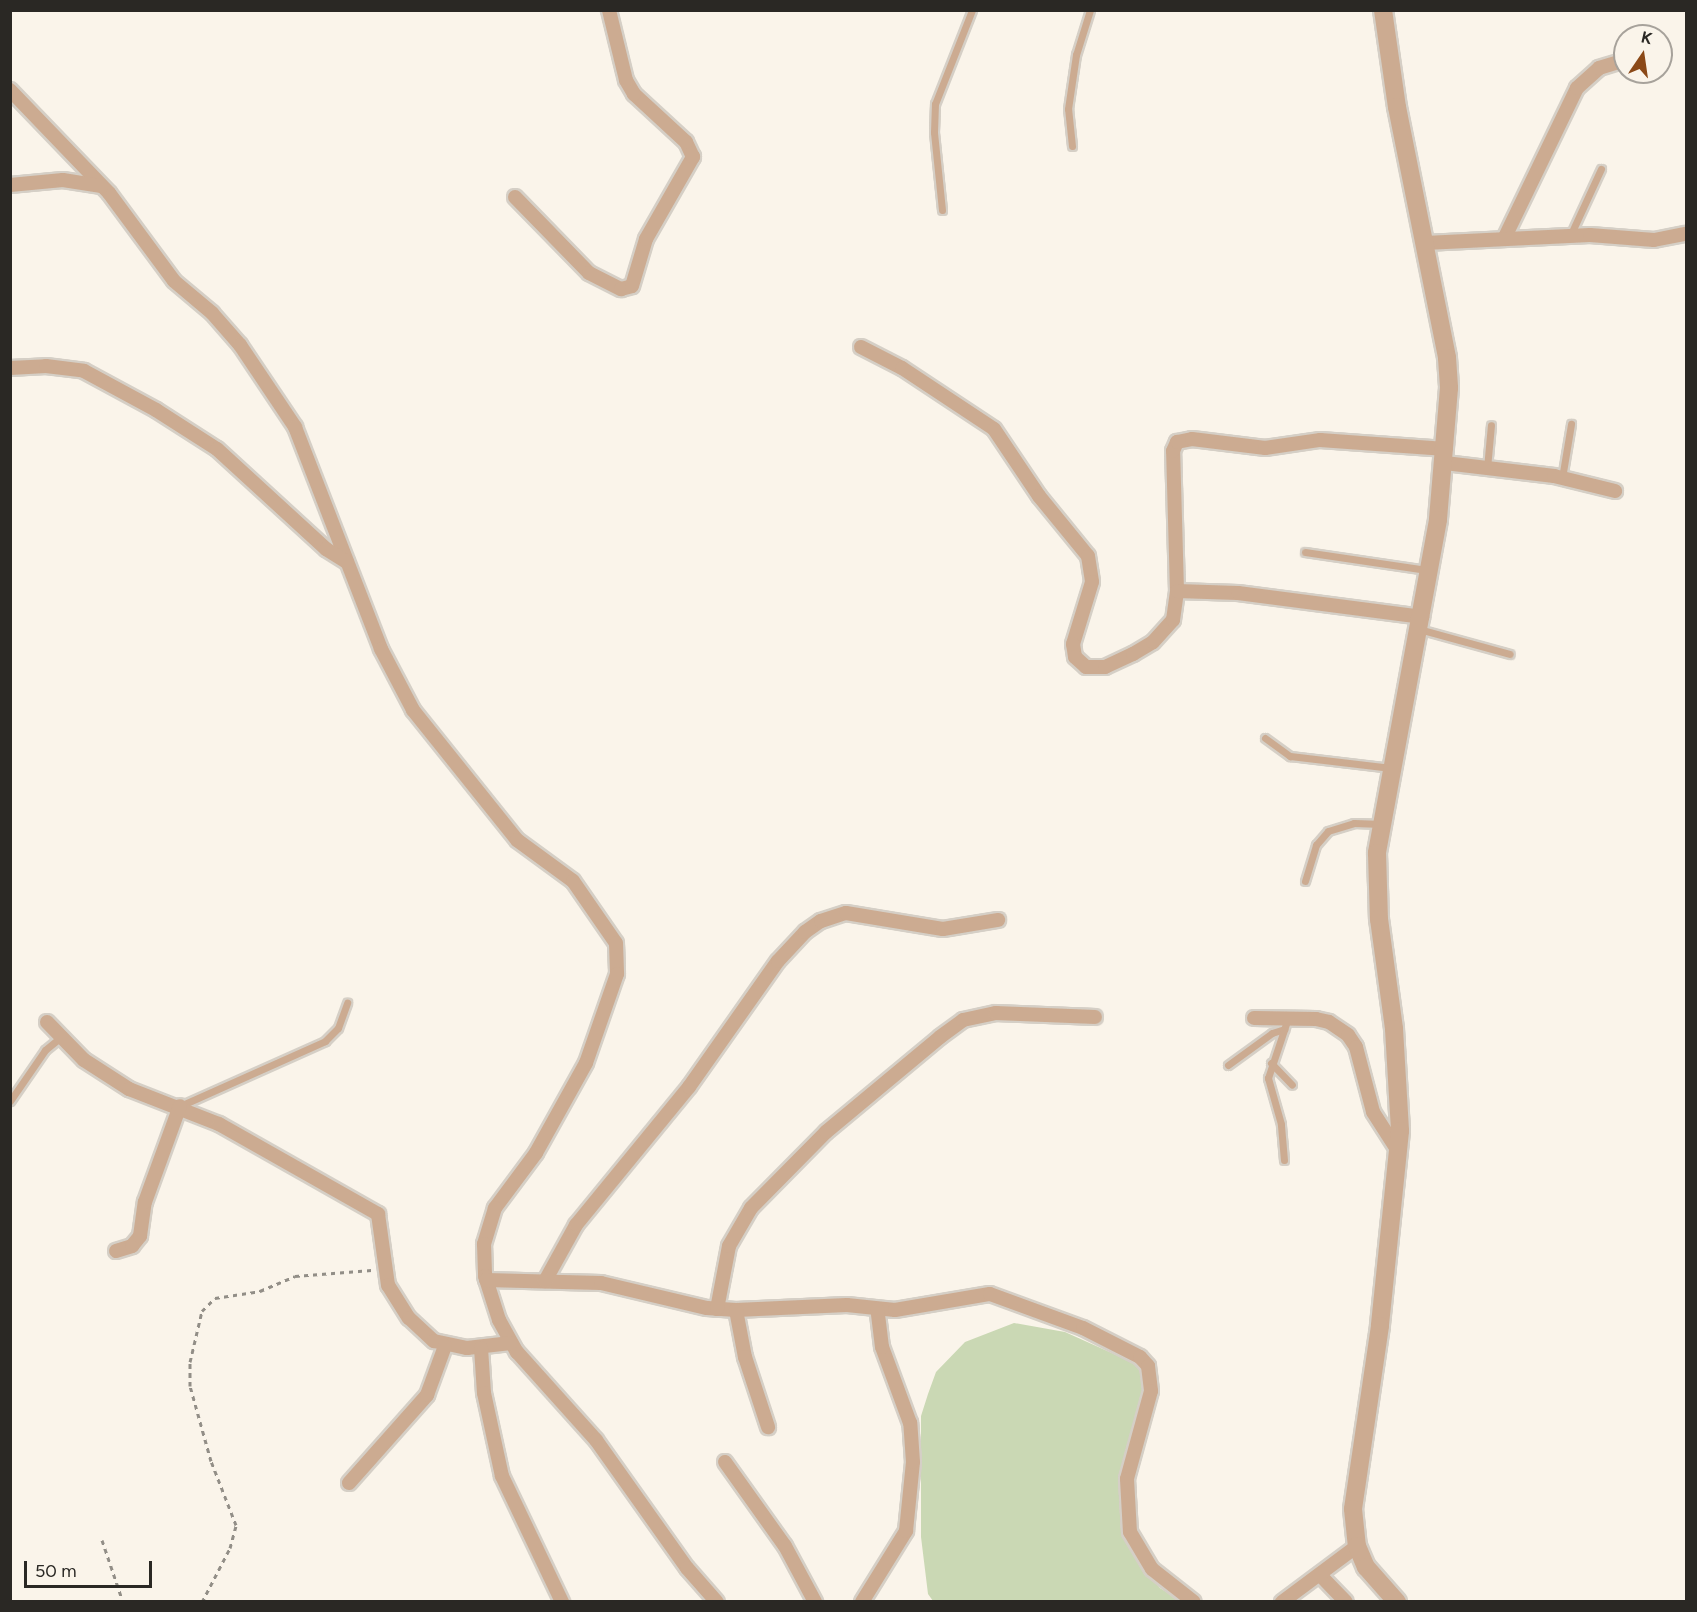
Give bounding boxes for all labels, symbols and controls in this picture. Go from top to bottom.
north arrow [1613,24,1673,84]
text: K [1639,27,1654,48]
scale bar [27,1549,154,1587]
text: 50 m [35,1560,77,1582]

